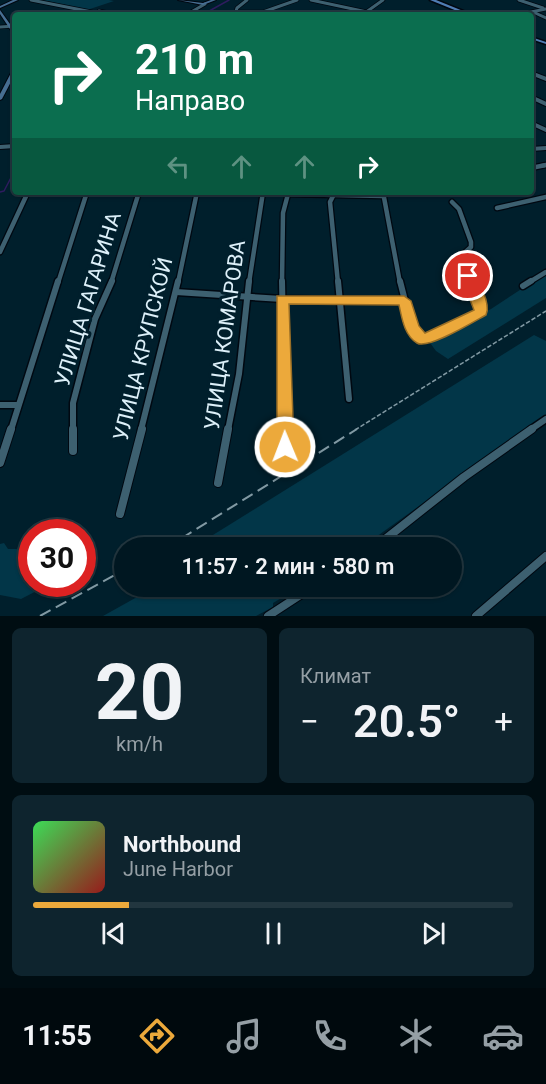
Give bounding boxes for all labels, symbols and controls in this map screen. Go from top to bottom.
text: 210 m [135,35,254,84]
icon: right [36,36,114,114]
text: Направо [135,85,245,117]
icon: left [162,150,195,183]
icon: ahead [225,150,258,183]
icon: ahead [288,150,321,183]
icon: right [351,150,384,183]
street label: УЛИЦА ГАГАРИНА [50,209,126,389]
street label: УЛИЦА КОМАРОВА [200,238,250,431]
pin [442,250,493,301]
street label: УЛИЦА КРУПСКОЙ [109,255,177,443]
icon: arrive [451,259,484,292]
position arrow [253,415,317,479]
speed limit sign: 30 [18,519,96,597]
text: 11:57 · 2 мин · 580 m [182,554,394,579]
text: 20 [95,647,184,738]
text: Климат [300,664,371,688]
text: 20.5° [353,695,460,748]
text: − [300,702,319,741]
text: + [494,702,513,741]
text: km/h [116,732,163,756]
text: Northbound [123,832,241,857]
text: June Harbor [123,857,233,881]
icon: previous [97,917,130,950]
icon: pause [257,917,290,950]
icon: next [417,917,450,950]
icon: directions [136,1015,178,1057]
icon: music [223,1015,265,1057]
icon: phone [309,1015,351,1057]
icon: climate [395,1015,437,1057]
icon: car [482,1015,524,1057]
text: 11:55 [22,1020,92,1052]

